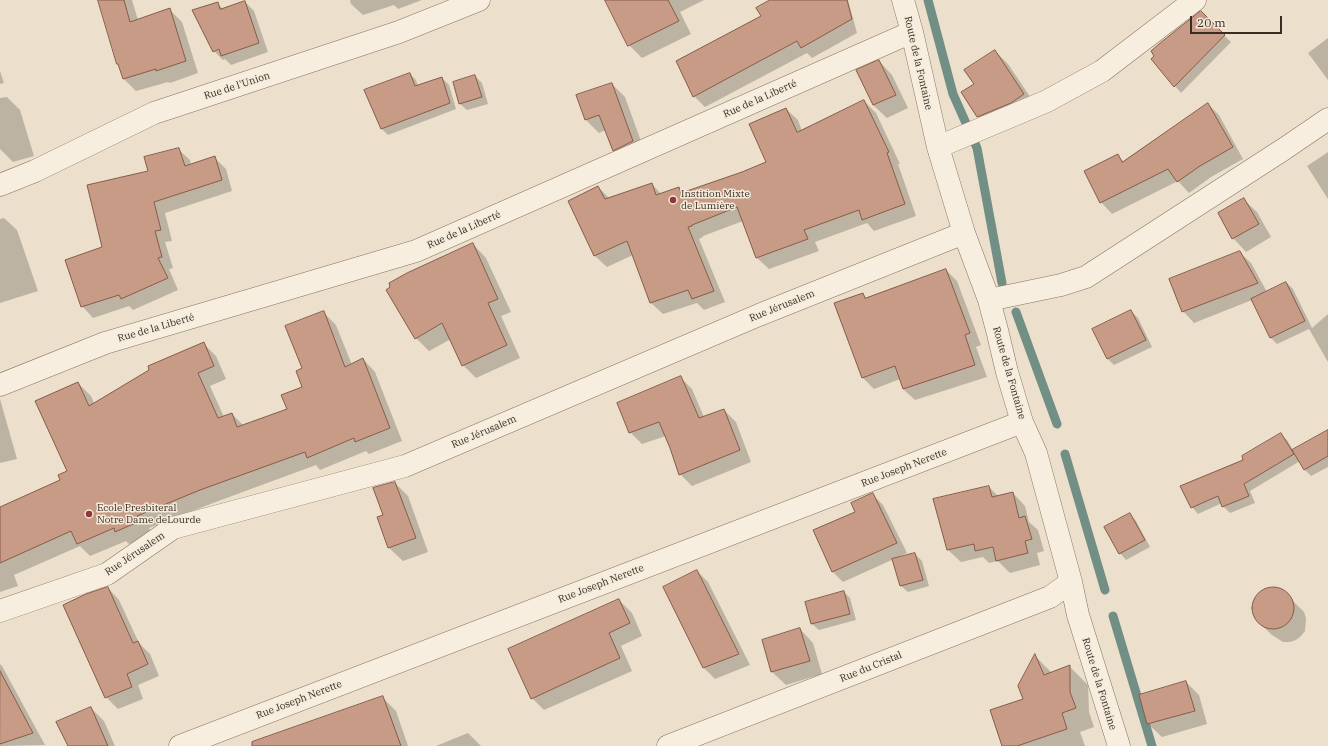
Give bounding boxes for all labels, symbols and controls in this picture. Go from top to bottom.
scale bar [1192,8,1284,34]
street label: Route de la Fontaine [901,15,935,111]
text: 20 m [1197,15,1226,30]
street label: Rue de l'Union [202,70,272,102]
street label: Rue de la Liberté [721,77,799,121]
place label: Instition Mixte de Lumière [681,188,750,212]
marker: Instition Mixte de Lumière [668,195,678,205]
street label: Rue de la Liberté [425,208,503,252]
street label: Rue Jérusalem [748,287,816,325]
street label: Rue de la Liberté [116,311,196,345]
street label: Route de la Fontaine [990,325,1028,421]
street label: Rue Jérusalem [450,413,518,451]
street label: Rue Joseph Nerette [859,446,949,490]
place label: Ecole Presbiteral Notre Dame deLourde [97,502,201,526]
marker: Ecole Presbiteral Notre Dame deLourde [84,509,94,519]
street label: Rue Jérusalem [103,530,167,578]
street label: Rue Joseph Nerette [556,562,646,606]
street label: Route de la Fontaine [1079,636,1119,732]
street label: Rue du Cristal [838,649,904,685]
street label: Rue Joseph Nerette [254,678,344,722]

